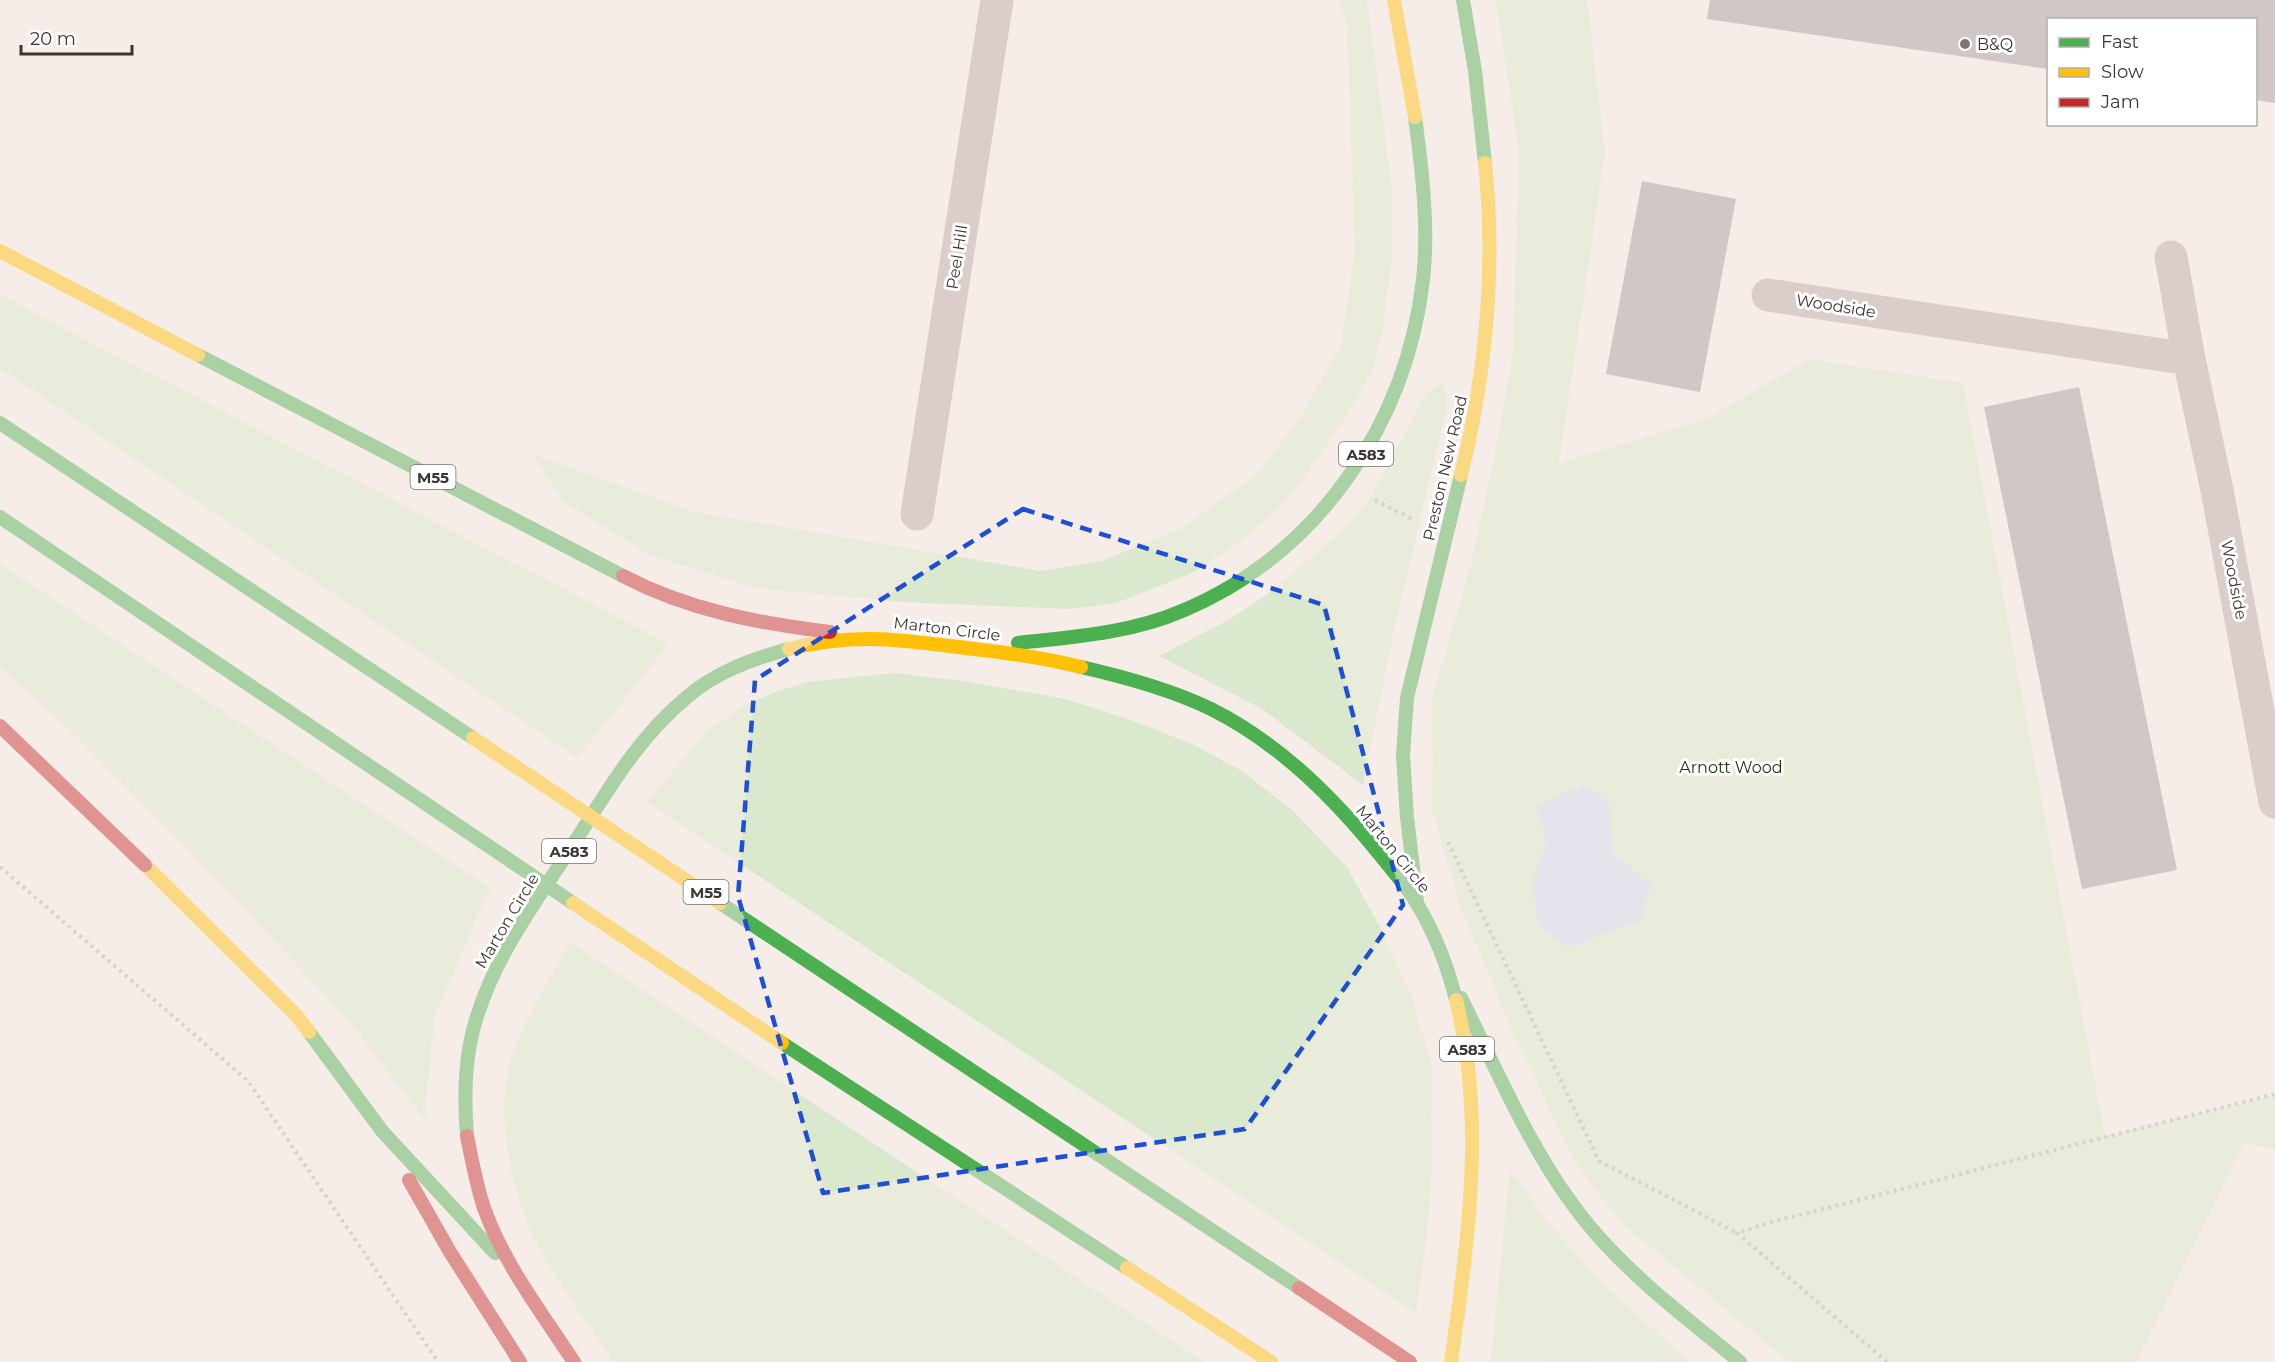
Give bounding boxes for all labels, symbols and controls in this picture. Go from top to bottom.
scale bar [21,18,132,56]
legend [2047,18,2257,126]
text: 20 m [30,28,76,50]
text: Fast [2101,31,2139,53]
place label: B&Q [1977,35,2014,54]
marker: B&Q [1958,37,1972,51]
text: Slow [2101,61,2144,83]
text: Jam [2100,91,2140,113]
street label: Peel Hill [943,223,971,291]
street label: Woodside [1795,290,1877,322]
street label: Preston New Road [1419,393,1471,543]
road number: A583 [1339,442,1393,466]
road number: M55 [410,465,456,489]
street label: Woodside [2217,539,2251,621]
street label: Marton Circle [893,613,1001,645]
park label: Arnott Wood [1679,758,1783,777]
street label: Marton Circle [1352,801,1434,897]
road number: A583 [542,839,596,863]
street label: Marton Circle [471,870,543,972]
road number: M55 [684,880,728,904]
road number: A583 [1440,1037,1494,1061]

